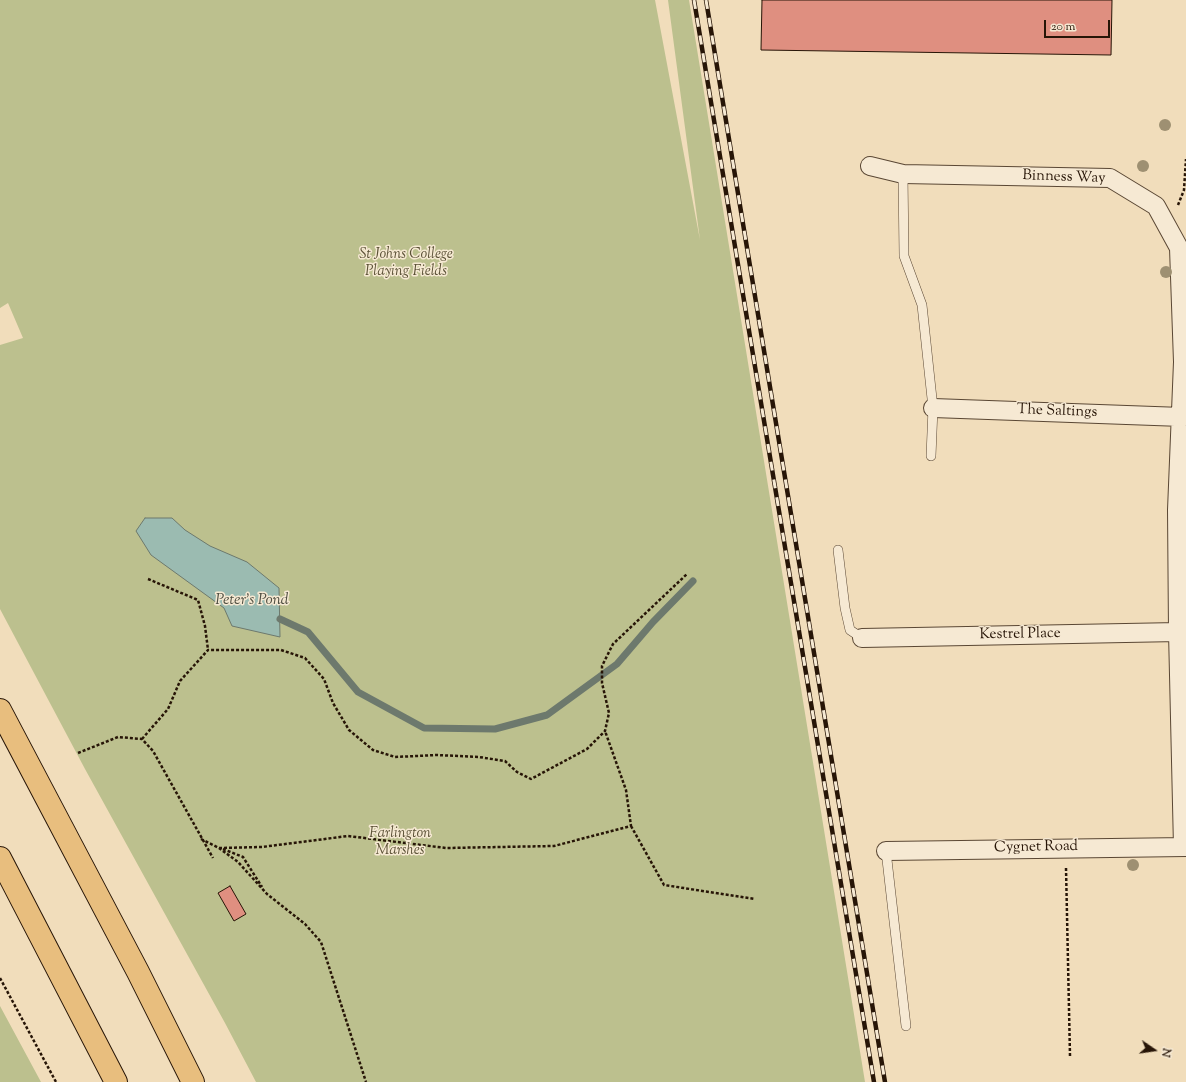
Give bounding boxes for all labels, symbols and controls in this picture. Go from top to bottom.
scale bar [1046,12,1112,38]
text: 20 m [1051,18,1075,36]
street label: Binness Way [1022,168,1106,188]
park label: St Johns College Playing Fields [359,246,453,281]
street label: The Saltings [1016,402,1098,422]
water label: Peter's Pond [215,591,289,611]
street label: Kestrel Place [979,625,1061,645]
park label: Farlington Marshes [369,825,431,860]
street label: Cygnet Road [994,838,1078,858]
north arrow [1134,1030,1174,1070]
text: N [1157,1047,1174,1059]

